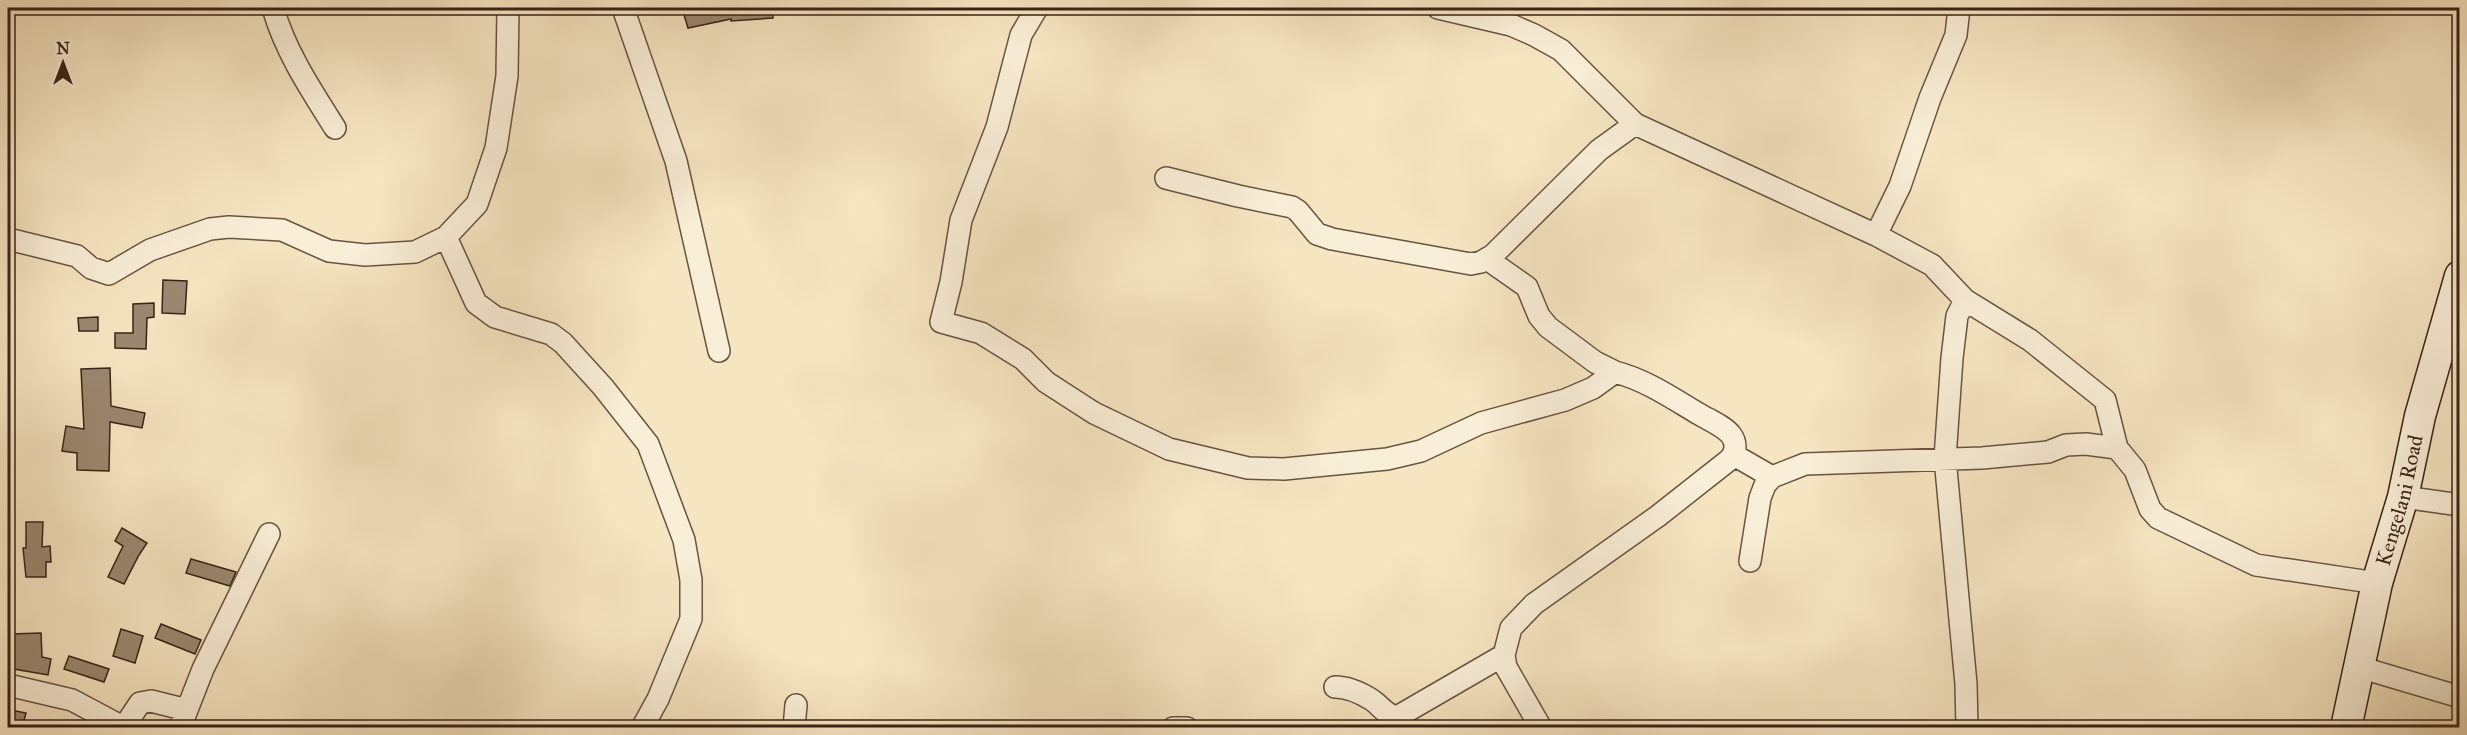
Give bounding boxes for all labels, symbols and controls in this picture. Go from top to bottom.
north arrow [33,33,93,93]
text: N [56,39,70,58]
street label: Kengelani Road [2370,432,2429,569]

